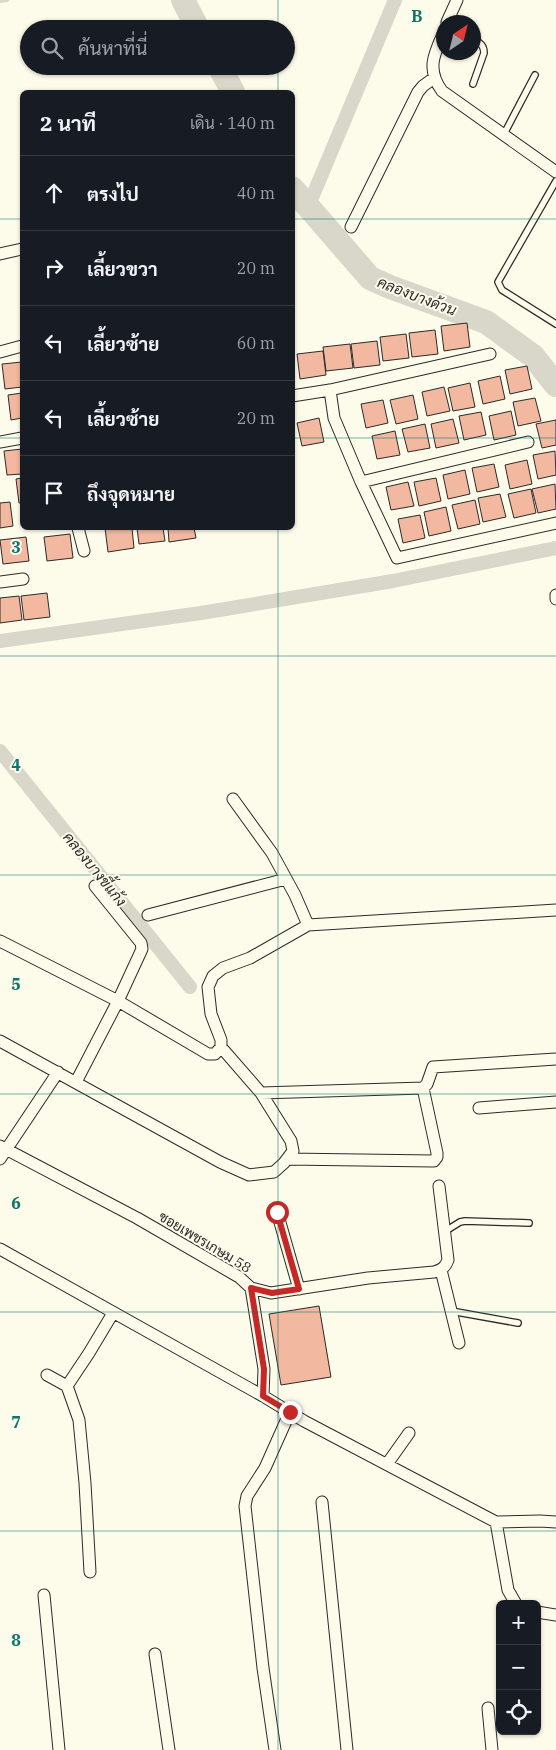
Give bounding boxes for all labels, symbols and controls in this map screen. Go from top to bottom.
text: B [411,6,423,26]
north arrow [436,15,481,60]
search box [20,20,295,75]
icon: search [38,34,66,62]
text: ค้นหาที่นี่ [78,36,147,60]
text: 2 นาที [40,109,96,137]
text: เดิน · 140 m [190,113,275,133]
icon: ahead [40,179,68,207]
text: ตรงไป [87,182,139,206]
text: 40 m [237,183,275,203]
icon: right [40,254,68,282]
text: เลี้ยวขวา [87,257,158,281]
text: 20 m [237,258,275,278]
water label: คลองบางด้วน [375,272,460,320]
icon: left [40,329,68,357]
text: เลี้ยวซ้าย [87,332,159,356]
text: 60 m [237,333,275,353]
icon: left [40,404,68,432]
text: เลี้ยวซ้าย [87,407,159,431]
text: 20 m [237,408,275,428]
icon: arrive [40,479,68,507]
text: ถึงจุดหมาย [87,482,175,506]
text: 3 [11,537,21,557]
text: 4 [11,755,21,775]
water label: คลองบางขี้แก้ง [59,825,135,910]
text: 5 [11,974,21,994]
text: 6 [11,1193,21,1213]
route start [266,1201,289,1224]
street label: ซอยเพชรเกษม 58 [155,1207,255,1277]
route end [279,1401,302,1424]
text: 7 [11,1412,21,1432]
map controls [496,1600,541,1735]
button: + [496,1600,541,1645]
text: 8 [11,1630,21,1650]
button: − [496,1645,541,1690]
button: locate [496,1690,541,1735]

